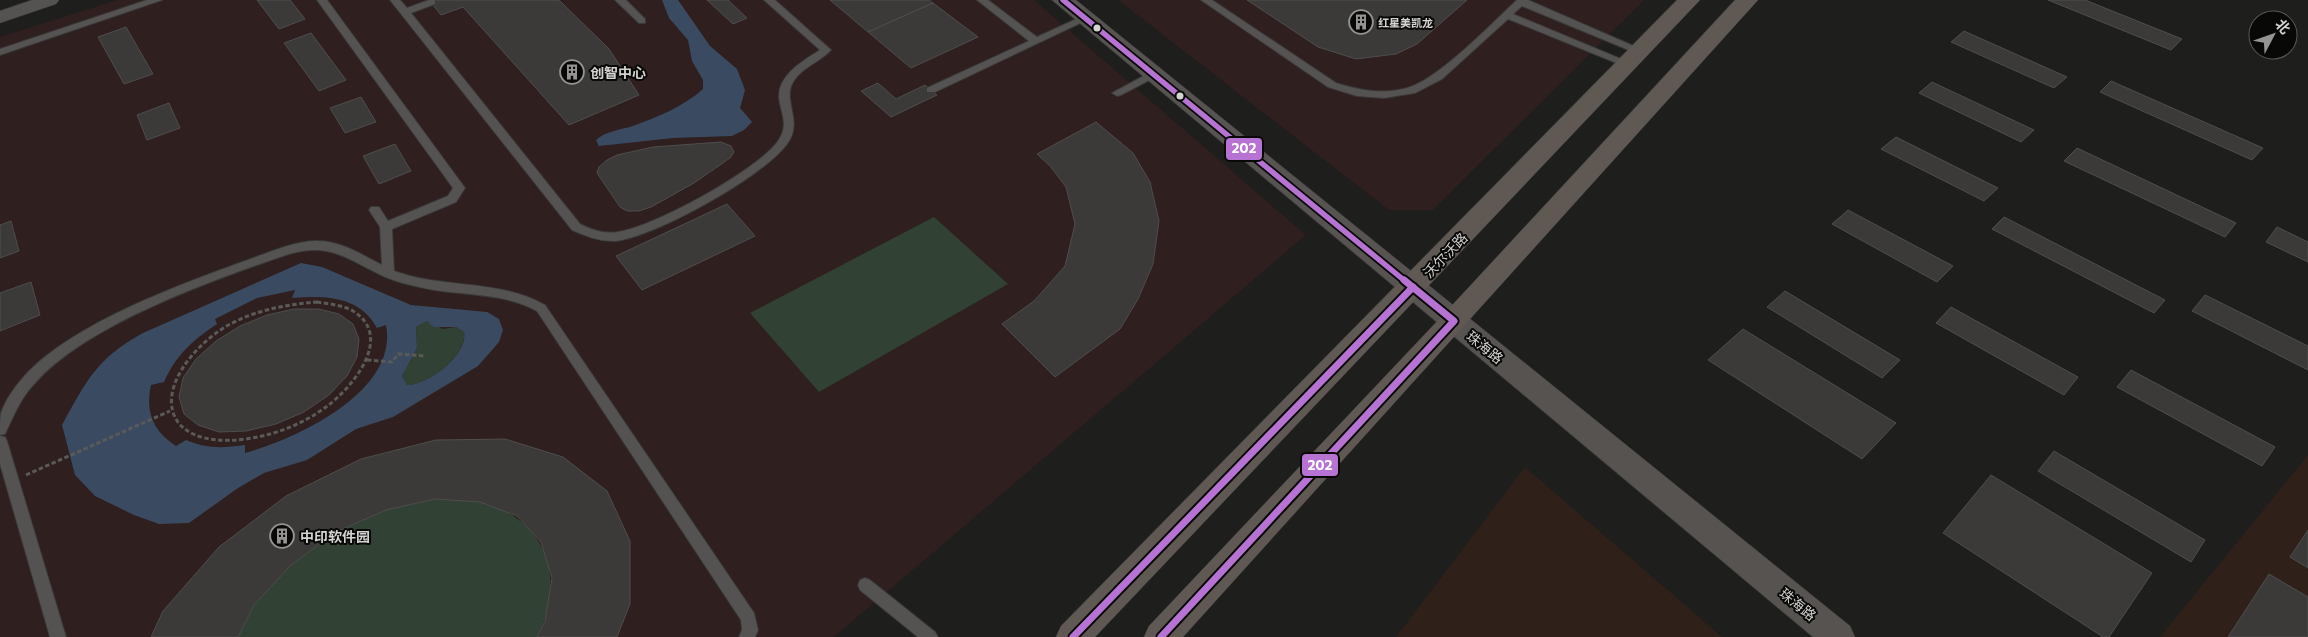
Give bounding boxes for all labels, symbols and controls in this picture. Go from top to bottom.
building icon: 红星美凯龙 [1348,9,1374,35]
north arrow [2248,10,2298,60]
text: 北 [2272,15,2294,37]
place label: 红星美凯龙 [1378,16,1433,29]
unlabelled marker [1092,23,1102,33]
building icon: 创智中心 [559,59,585,85]
place label: 创智中心 [590,64,646,81]
unlabelled marker [1175,91,1185,101]
line badge: 202 [1225,137,1263,161]
text: 202 [1231,139,1257,156]
street label: 沃尔沃路 [1419,229,1471,281]
street label: 珠海路 [1463,327,1507,367]
line badge: 202 [1301,453,1339,477]
text: 202 [1307,456,1333,473]
building icon: 中印软件园 [269,523,295,549]
place label: 中印软件园 [300,528,370,545]
street label: 珠海路 [1776,584,1820,624]

